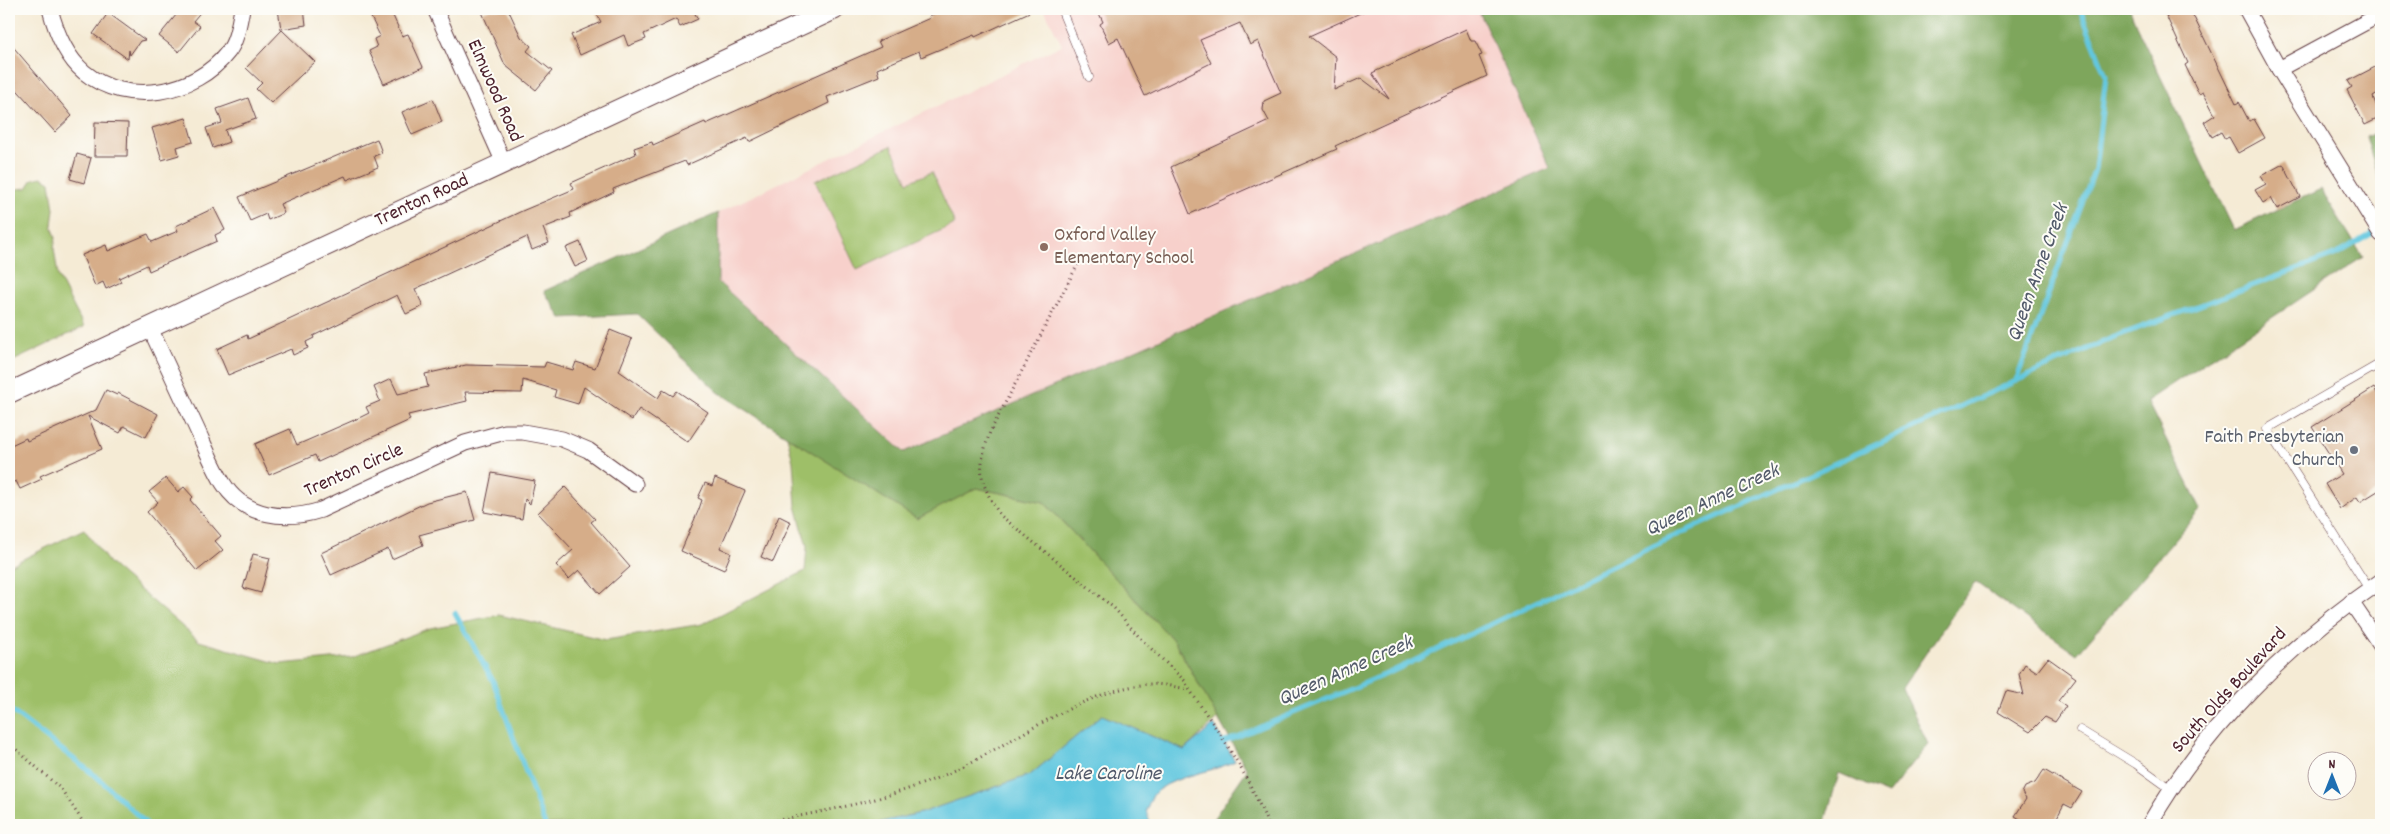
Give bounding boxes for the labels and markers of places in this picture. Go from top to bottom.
place label: Oxford Valley Elementary School [1054,222,1194,273]
marker: Oxford Valley Elementary School [1038,241,1050,253]
place label: Faith Presbyterian Church [2205,424,2344,475]
marker: Faith Presbyterian Church [2348,444,2360,456]

